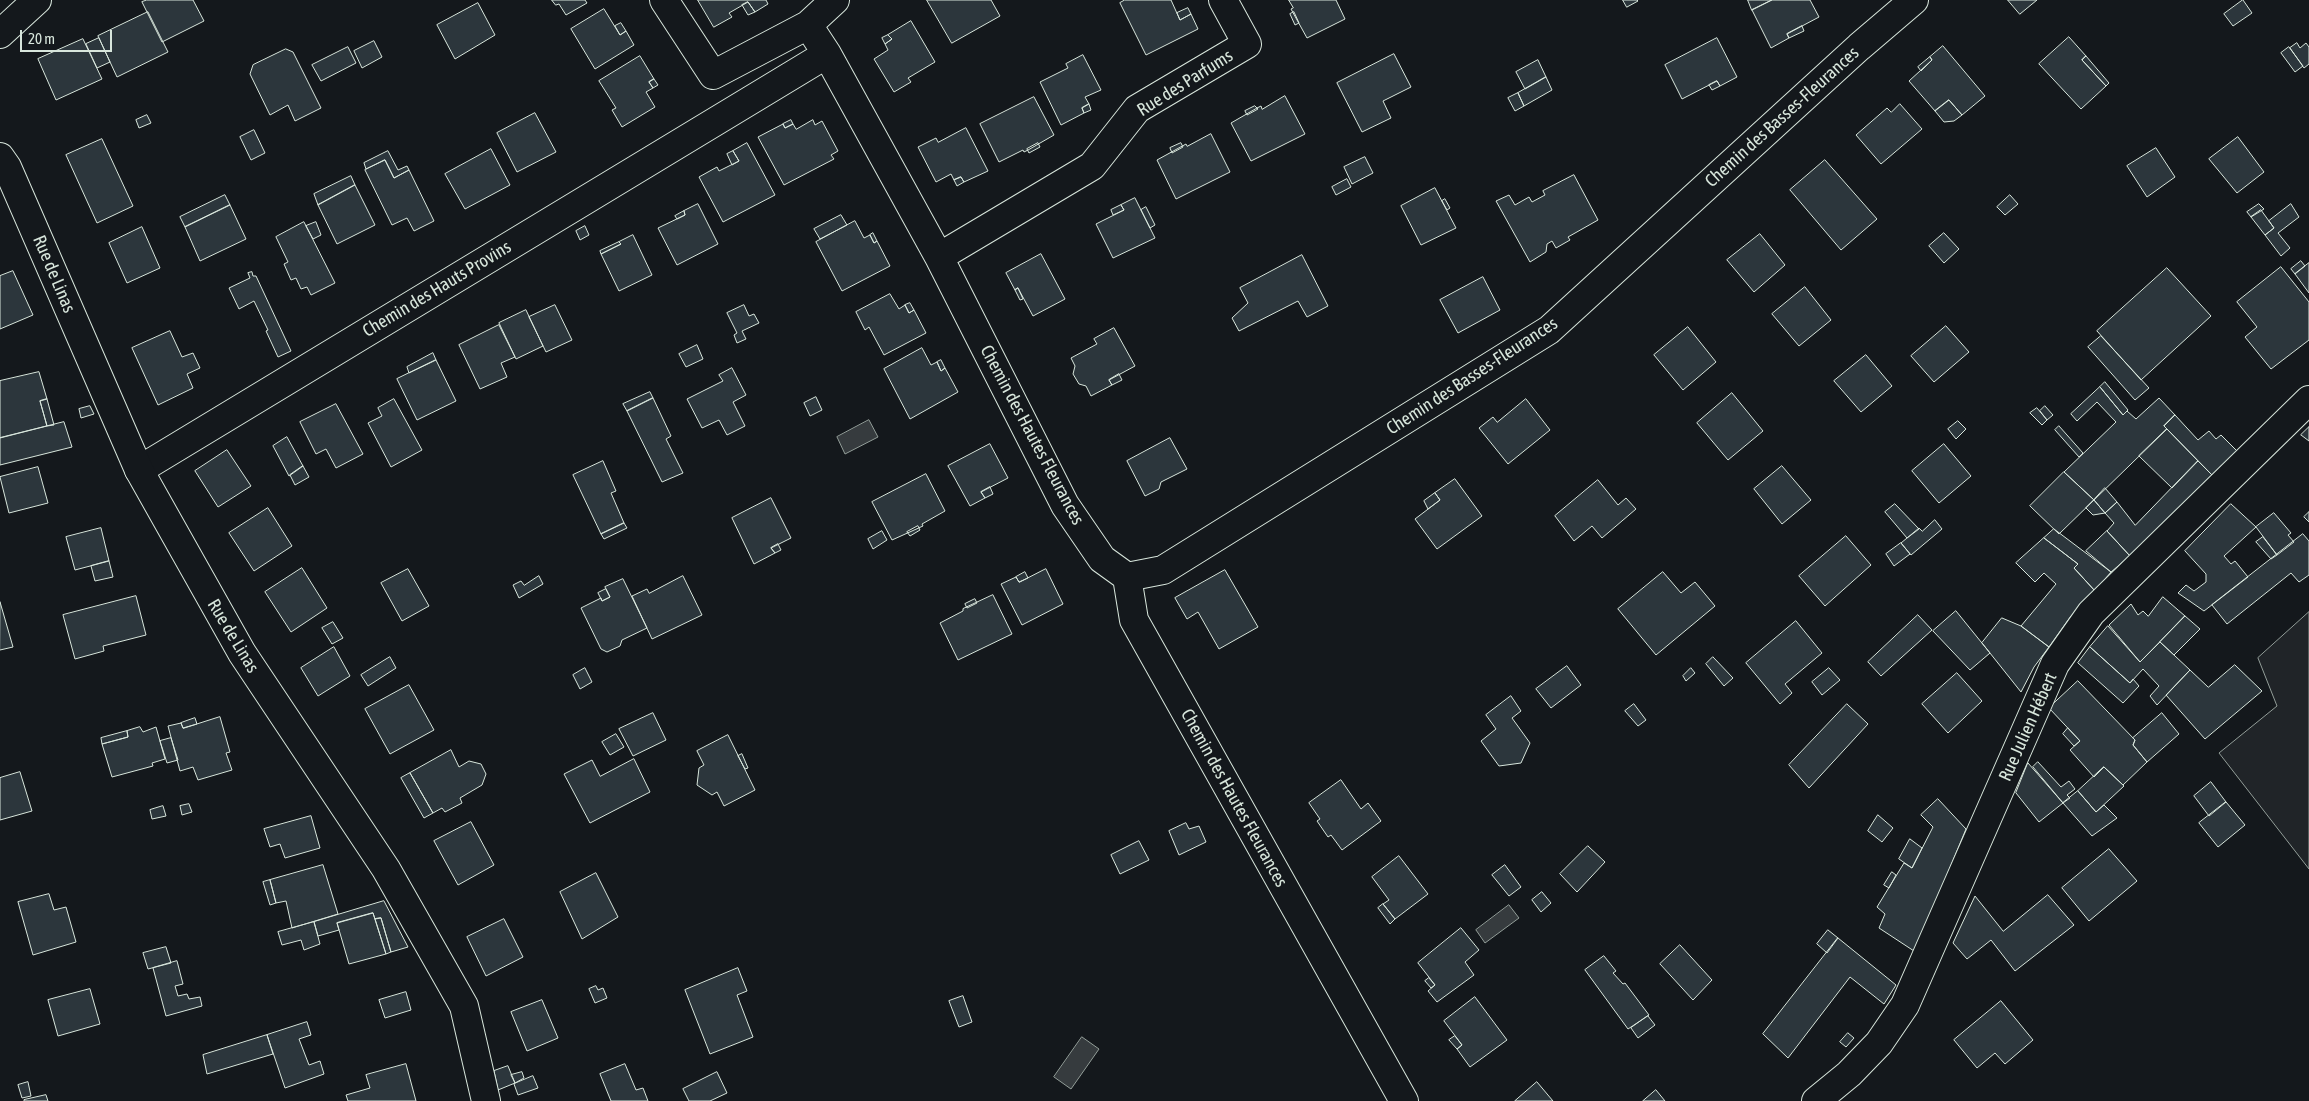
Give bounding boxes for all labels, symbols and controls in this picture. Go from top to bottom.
scale bar [22,20,115,52]
text: 20 m [28,30,55,47]
street label: Chemin des Basses-Fleurances [1701,42,1863,192]
street label: Rue des Parfums [1133,45,1237,121]
street label: Rue de Linas [28,232,80,316]
street label: Chemin des Hauts Provins [359,236,515,342]
street label: Chemin des Basses-Fleurances [1383,313,1561,439]
street label: Chemin des Hautes Fleurances [975,342,1089,528]
street label: Rue de Linas [203,595,263,677]
street label: Rue Julien Hébert [1994,669,2062,785]
street label: Chemin des Hautes Fleurances [1176,705,1292,891]

